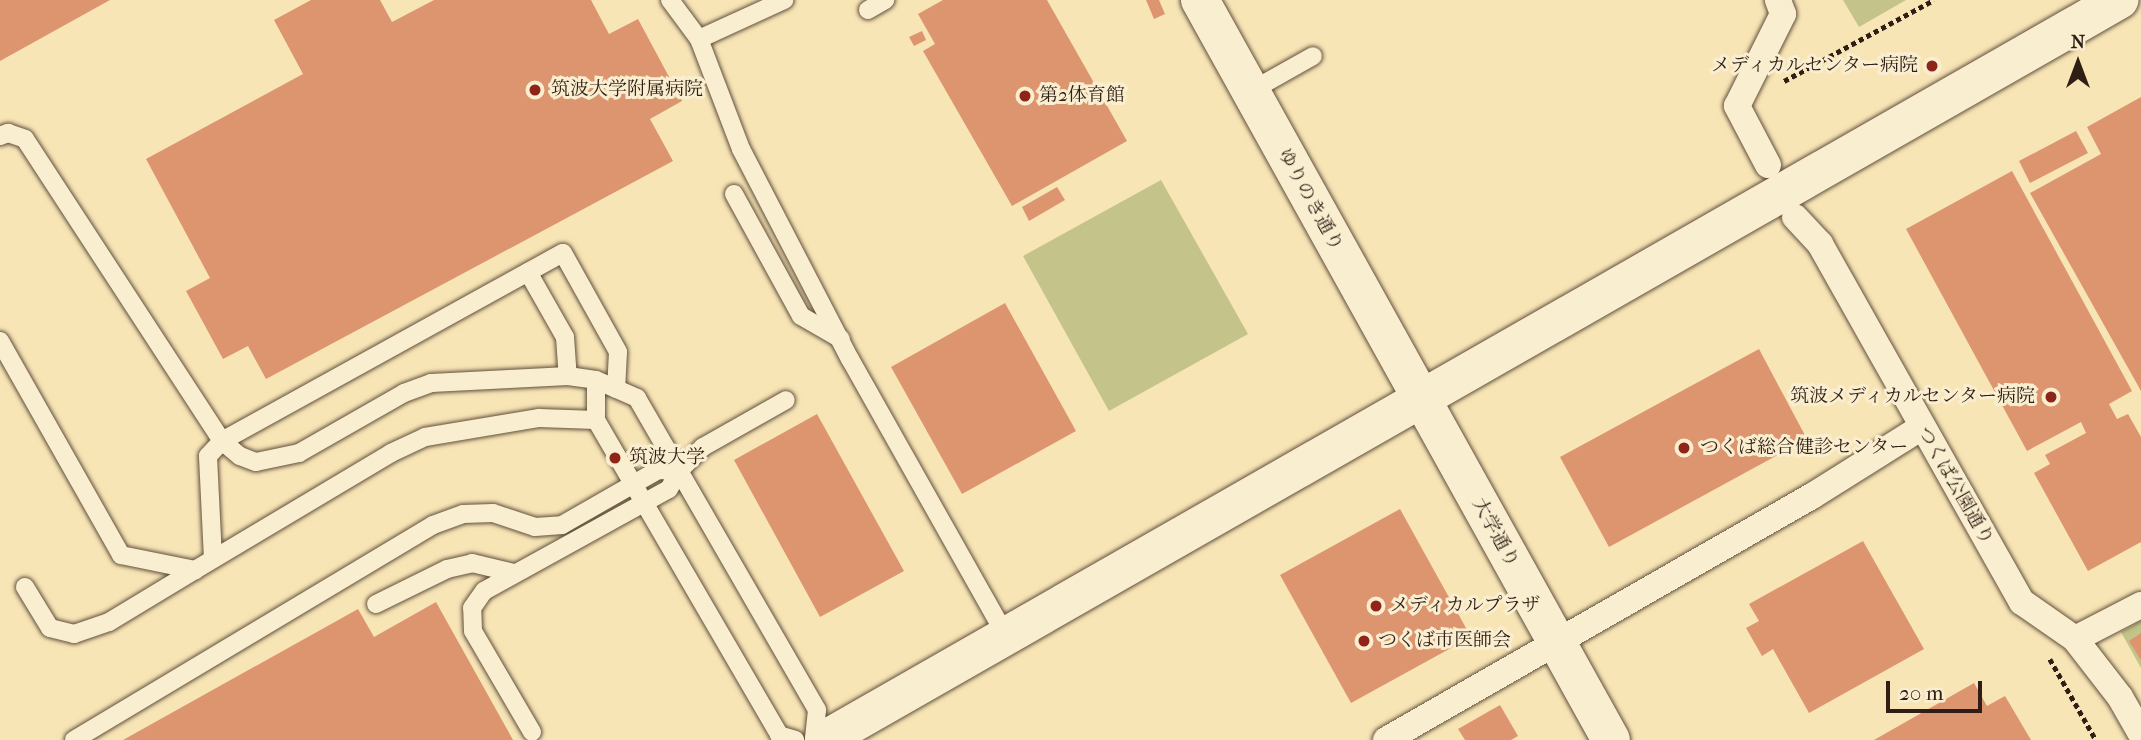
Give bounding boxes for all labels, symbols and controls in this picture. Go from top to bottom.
north arrow [2043,28,2113,98]
text: N [2071,31,2085,53]
place label: メディカルセンター病院 [1709,55,1918,77]
marker: メディカルセンター病院 [1924,58,1940,74]
place label: 筑波大学附属病院 [551,79,703,101]
marker: 筑波大学附属病院 [525,80,545,100]
place label: 第2体育館 [1039,85,1125,107]
marker: 第2体育館 [1017,88,1033,104]
street label: ゆりのき通り [1272,145,1348,255]
place label: 筑波メディカルセンター病院 [1788,386,2035,408]
marker: 筑波メディカルセンター病院 [2041,387,2061,407]
street label: つくば公園通り [1912,423,1998,549]
place label: つくば総合健診センター [1700,437,1909,459]
marker: つくば総合健診センター [1674,438,1694,458]
place label: 筑波大学 [629,447,705,469]
marker: 筑波大学 [607,450,623,466]
street label: 大学通り [1467,494,1523,572]
place label: メディカルプラザ [1390,595,1542,617]
marker: メディカルプラザ [1368,598,1384,614]
place label: つくば市医師会 [1378,630,1511,652]
marker: つくば市医師会 [1356,633,1372,649]
scale bar [1889,666,1985,710]
text: 20 m [1899,681,1943,705]

